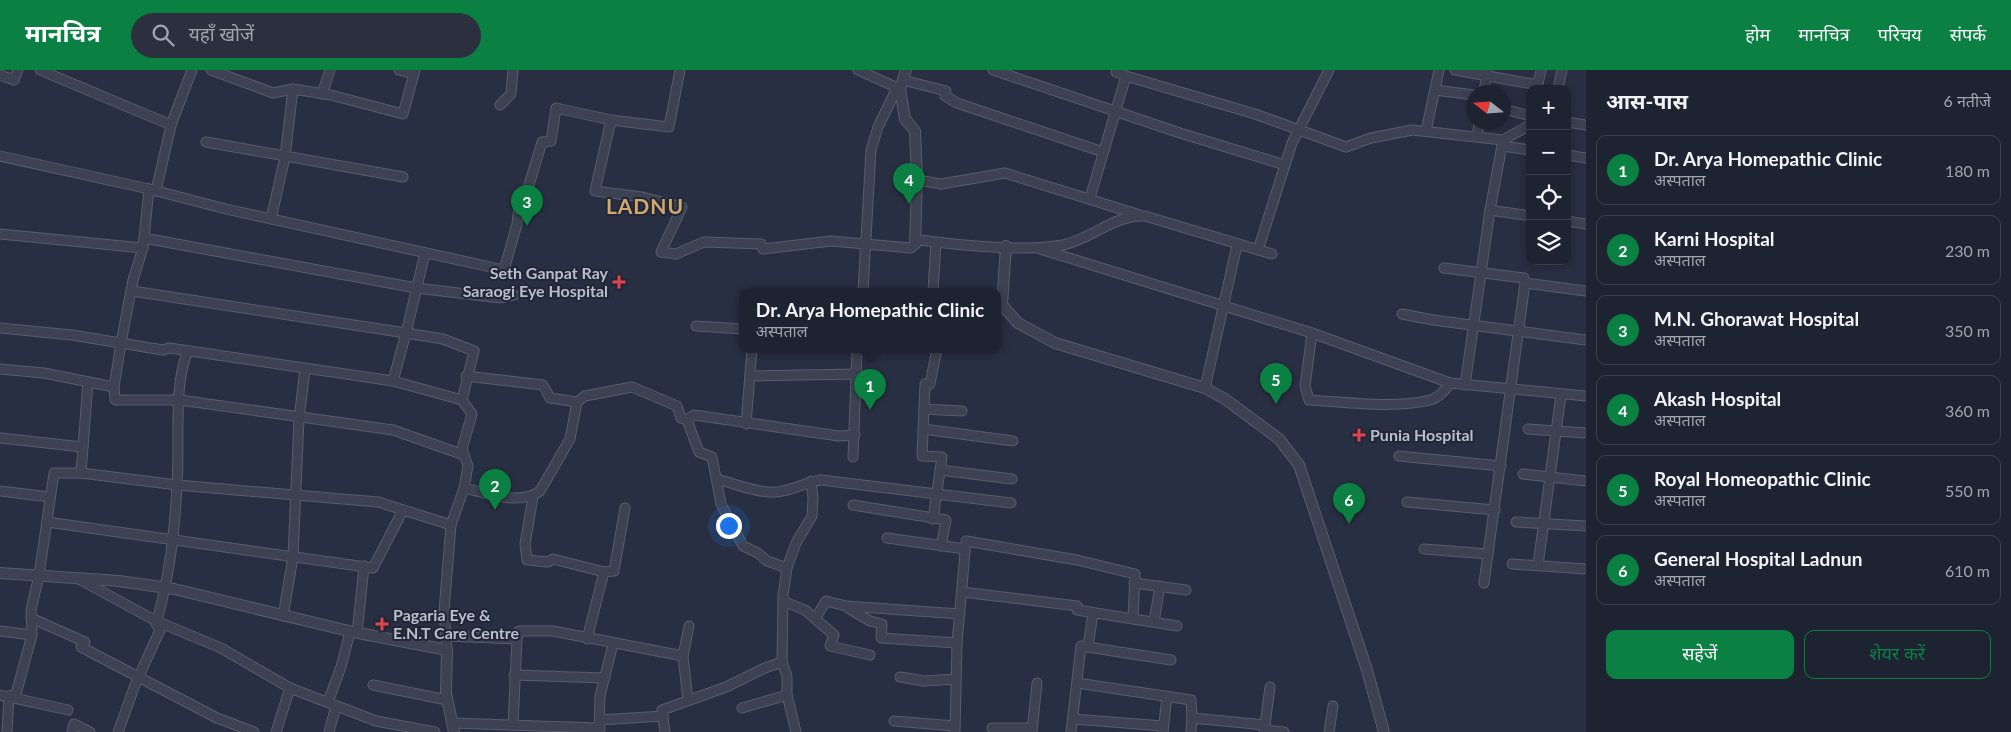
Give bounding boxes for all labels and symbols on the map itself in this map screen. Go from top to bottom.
north arrow [1466,85,1511,130]
pin: 4 [893,163,925,204]
pin: 3 [511,185,543,226]
district label: LADNU [606,193,684,218]
place label: Seth Ganpat Ray Saraogi Eye Hospital [463,263,609,300]
marker: Seth Ganpat Ray Saraogi Eye Hospital [612,275,626,289]
pin: 5 [1260,363,1292,404]
pin: 1 [854,369,886,410]
place label: Punia Hospital [1370,425,1474,444]
marker: Punia Hospital [1352,428,1366,442]
pin: 2 [479,469,511,510]
pin: 6 [1333,483,1365,524]
your location [716,513,742,539]
place label: Pagaria Eye & E.N.T Care Centre [393,605,519,642]
marker: Pagaria Eye & E.N.T Care Centre [375,617,389,631]

